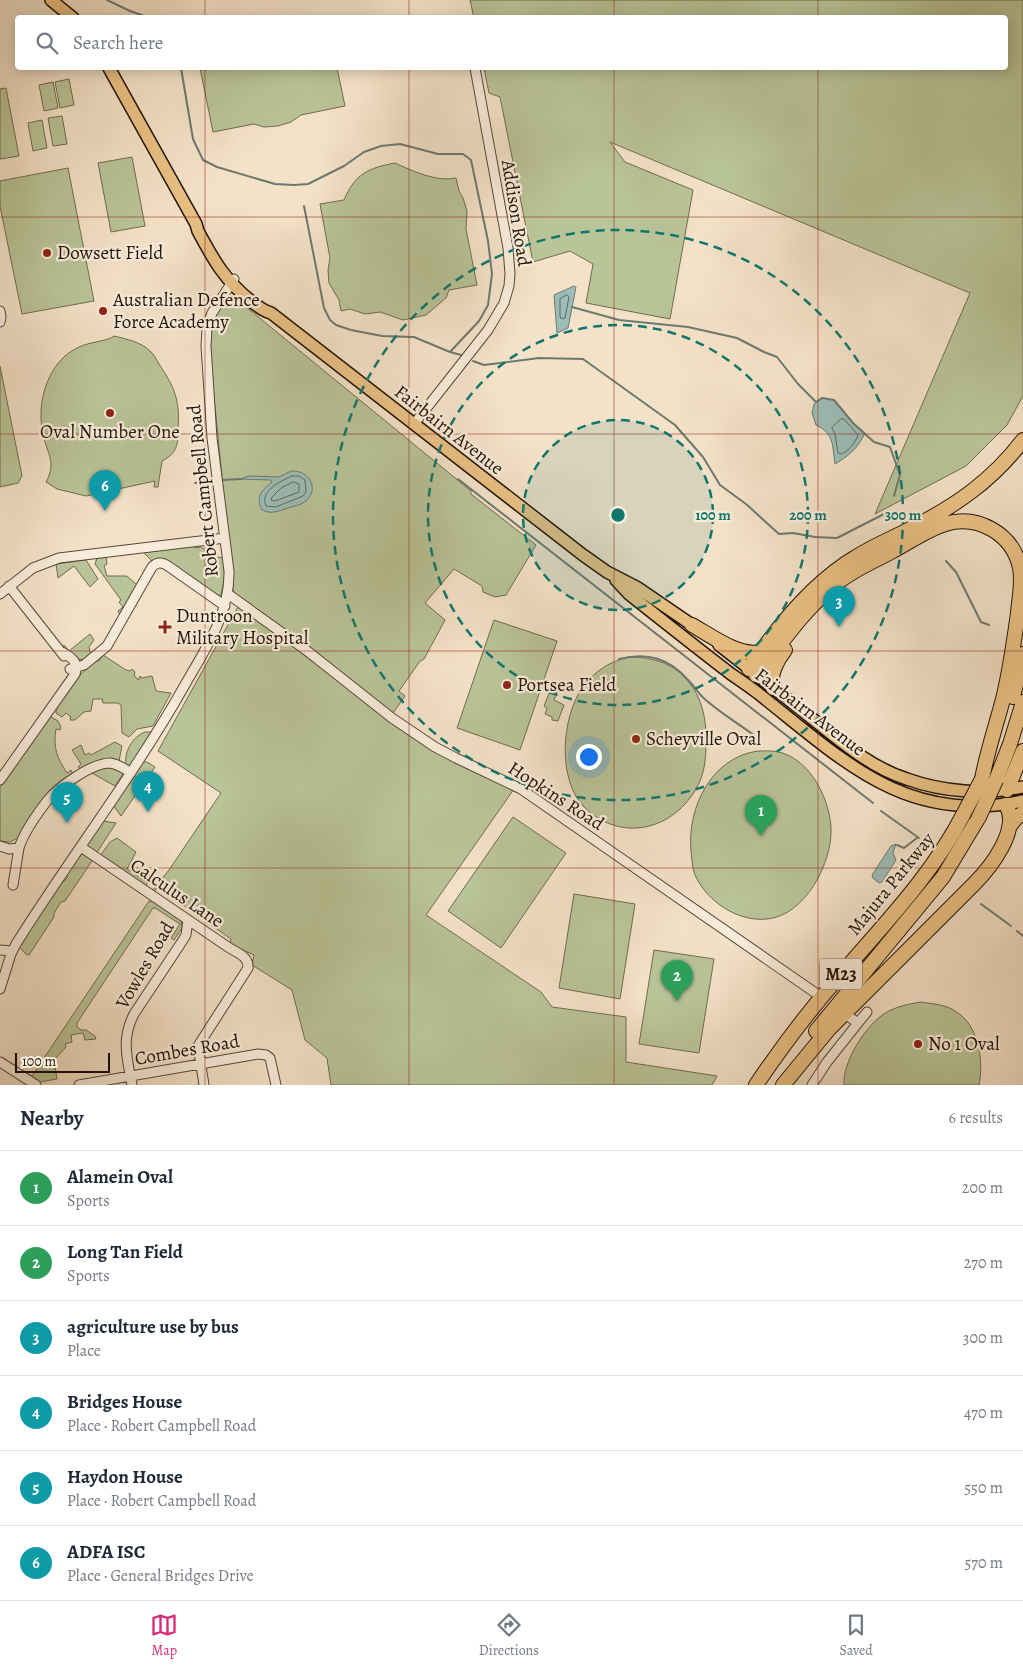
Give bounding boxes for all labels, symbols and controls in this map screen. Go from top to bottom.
search box [15,15,1008,70]
icon: search [33,29,61,57]
text: Search here [73,30,163,56]
street label: Addison Road [495,157,537,269]
place label: Dowsett Field [57,240,164,266]
marker: Dowsett Field [41,247,53,259]
place label: Australian Defence Force Academy [112,287,260,335]
marker: Australian Defence Force Academy [97,305,109,317]
street label: Fairbairn Avenue [389,379,509,481]
street label: Robert Campbell Road [181,403,225,579]
marker: Oval Number One [104,407,116,419]
place label: Oval Number One [40,419,180,445]
pin: 6 [89,470,121,511]
text: 100 m [695,505,731,525]
text: 200 m [789,505,827,525]
text: 300 m [885,505,922,525]
centre of rings [609,506,627,524]
pin: 3 [823,586,855,627]
place label: Duntroon Military Hospital [176,603,309,651]
marker: Duntroon Military Hospital [158,620,172,634]
street label: Fairbairn Avenue [749,662,871,762]
place label: Portsea Field [517,672,617,698]
marker: Portsea Field [501,679,513,691]
place label: Scheyville Oval [646,726,762,752]
marker: Scheyville Oval [630,733,642,745]
your location [576,744,602,770]
street label: Hopkins Road [503,755,610,837]
pin: 4 [132,771,164,812]
pin: 5 [51,782,83,823]
pin: 1 [745,795,777,836]
street label: Majura Parkway [841,827,941,941]
street label: Calculus Lane [125,852,229,934]
street label: Vowles Road [109,916,181,1014]
road number: M23 [820,959,862,990]
pin: 2 [661,960,693,1001]
street label: Combes Road [133,1028,242,1072]
place label: No 1 Oval [928,1031,1000,1057]
marker: No 1 Oval [912,1038,924,1050]
scale bar [15,1050,110,1073]
text: 100 m [22,1052,56,1071]
text: Nearby [20,1104,83,1132]
text: 6 results [949,1107,1003,1129]
text: Alamein Oval [67,1164,173,1190]
text: 1 [33,1177,39,1199]
text: 200 m [962,1177,1003,1199]
text: Sports [67,1190,110,1212]
text: Long Tan Field [67,1239,183,1265]
text: 2 [32,1252,40,1274]
text: 270 m [964,1252,1003,1274]
text: Sports [67,1265,110,1287]
text: agriculture use by bus [67,1314,239,1340]
text: 3 [33,1327,39,1349]
text: 300 m [963,1327,1003,1349]
text: Place [67,1340,101,1362]
text: Bridges House [67,1389,182,1415]
text: 4 [32,1402,40,1424]
text: 470 m [964,1402,1003,1424]
text: Place · Robert Campbell Road [67,1415,256,1437]
text: Haydon House [67,1464,183,1490]
text: 5 [33,1477,39,1499]
text: 550 m [964,1477,1003,1499]
text: Place · Robert Campbell Road [67,1490,256,1512]
text: ADFA ISC [67,1539,146,1565]
text: 6 [32,1552,40,1574]
text: 570 m [964,1552,1003,1574]
text: Place · General Bridges Drive [67,1565,254,1587]
tab: Map [150,1611,178,1660]
tab: Directions [479,1611,539,1660]
tab: Saved [840,1611,873,1660]

